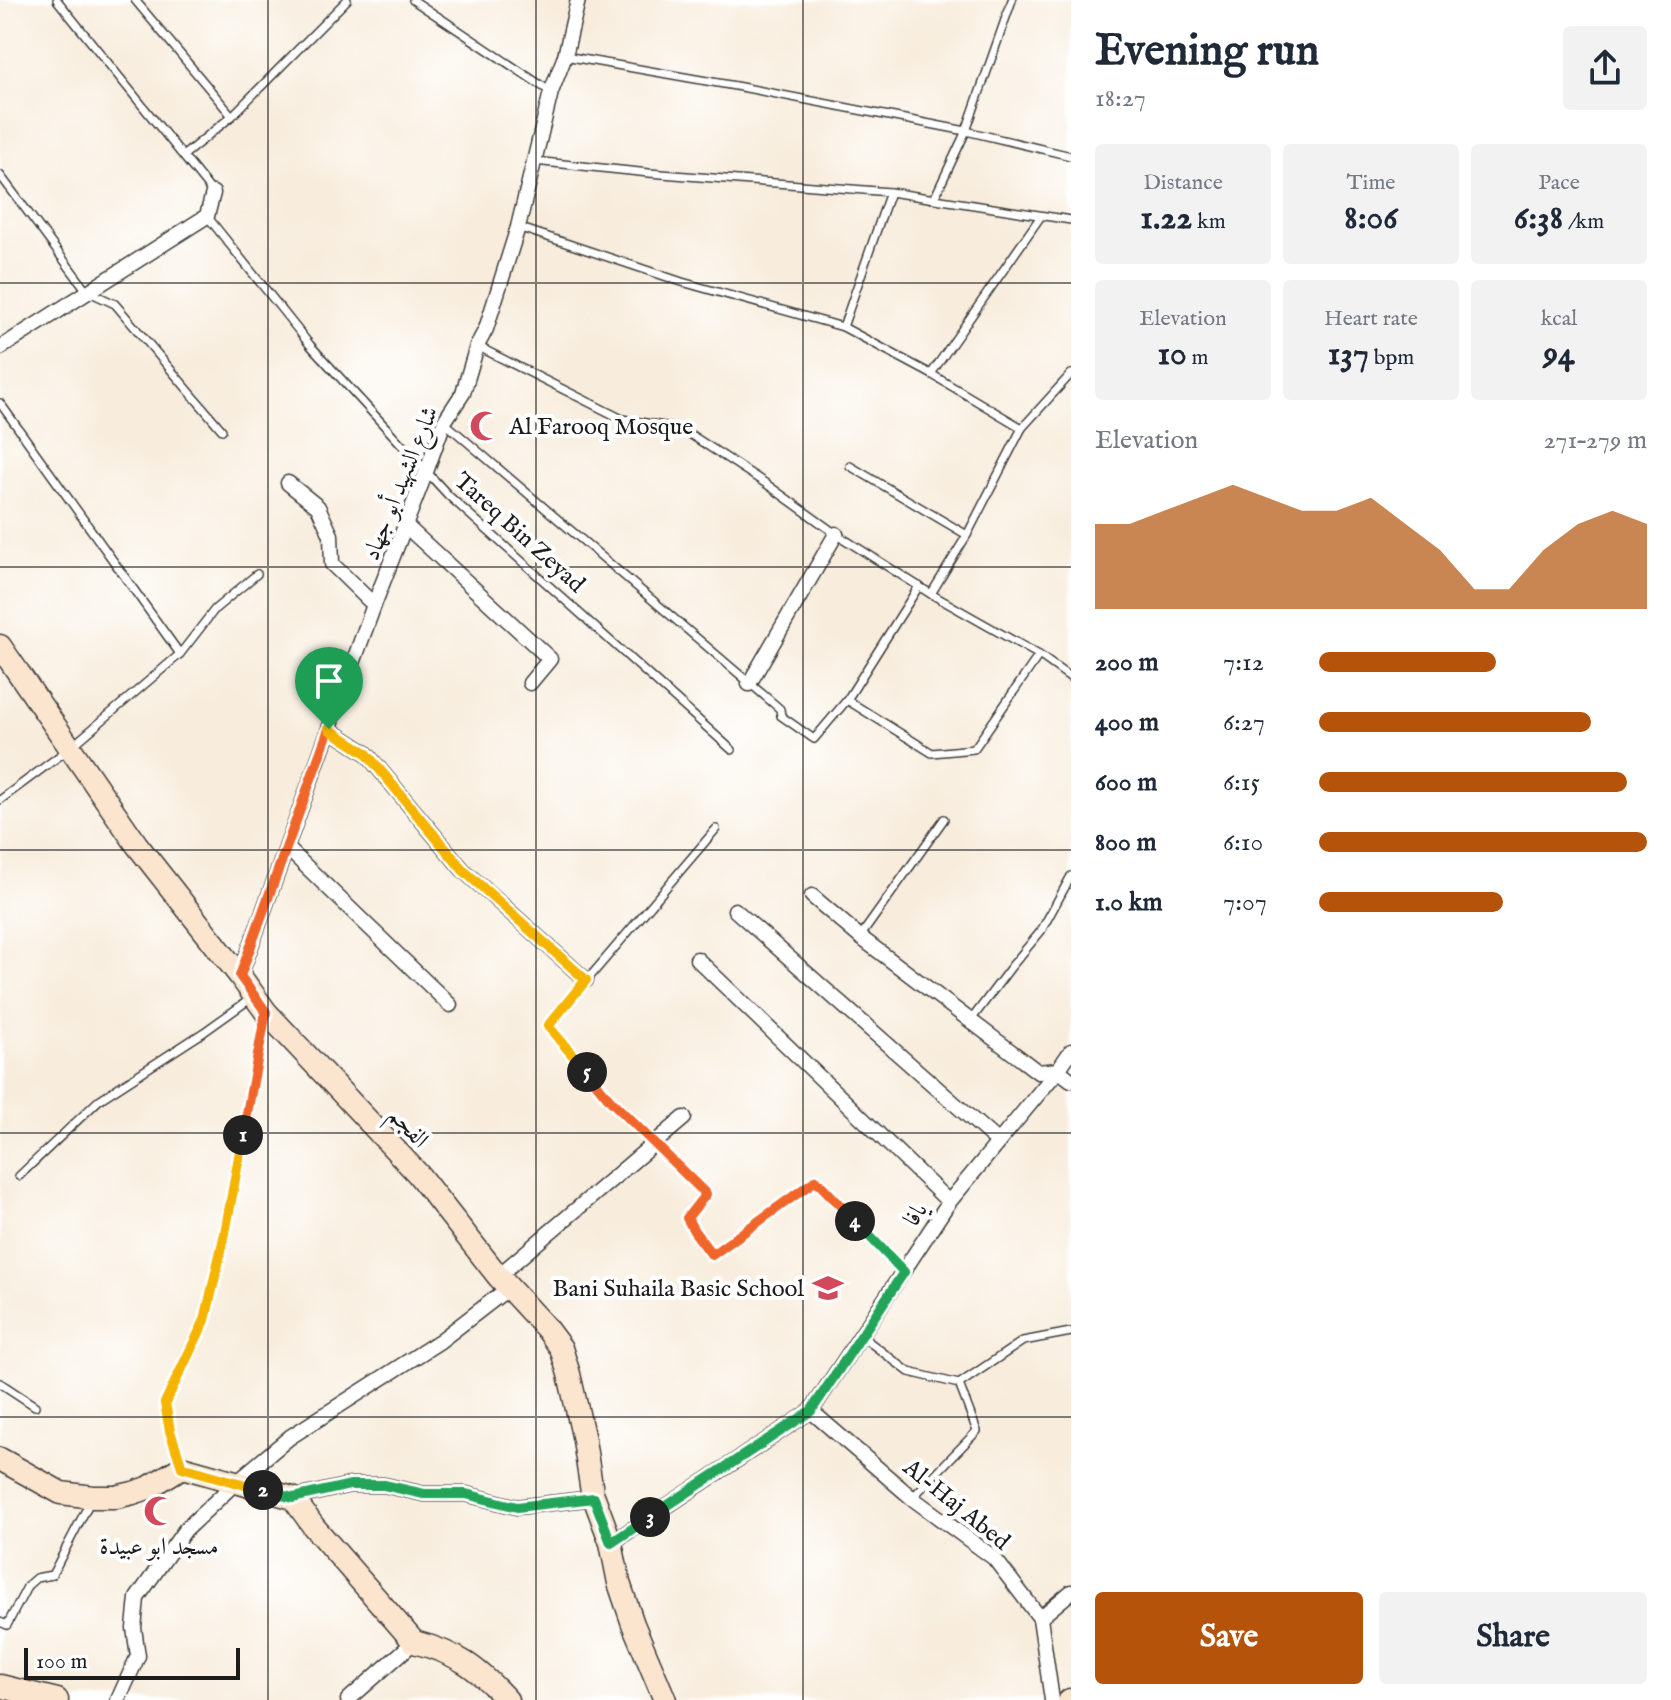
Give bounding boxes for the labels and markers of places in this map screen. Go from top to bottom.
mosque icon: Al Farooq Mosque [468,409,502,443]
place label: Al Farooq Mosque [508,412,693,443]
pin [295,647,363,729]
pin: 5 [567,1052,607,1092]
pin: 1 [223,1115,263,1155]
pin: 4 [835,1201,875,1241]
school or university icon: Bani Suhaila Basic School [811,1271,845,1305]
place label: Bani Suhaila Basic School [553,1274,804,1305]
pin: 2 [243,1470,283,1510]
mosque icon: مسجد ابو عبيدة [142,1494,176,1528]
pin: 3 [630,1497,670,1537]
place label: مسجد ابو عبيدة [100,1532,218,1563]

